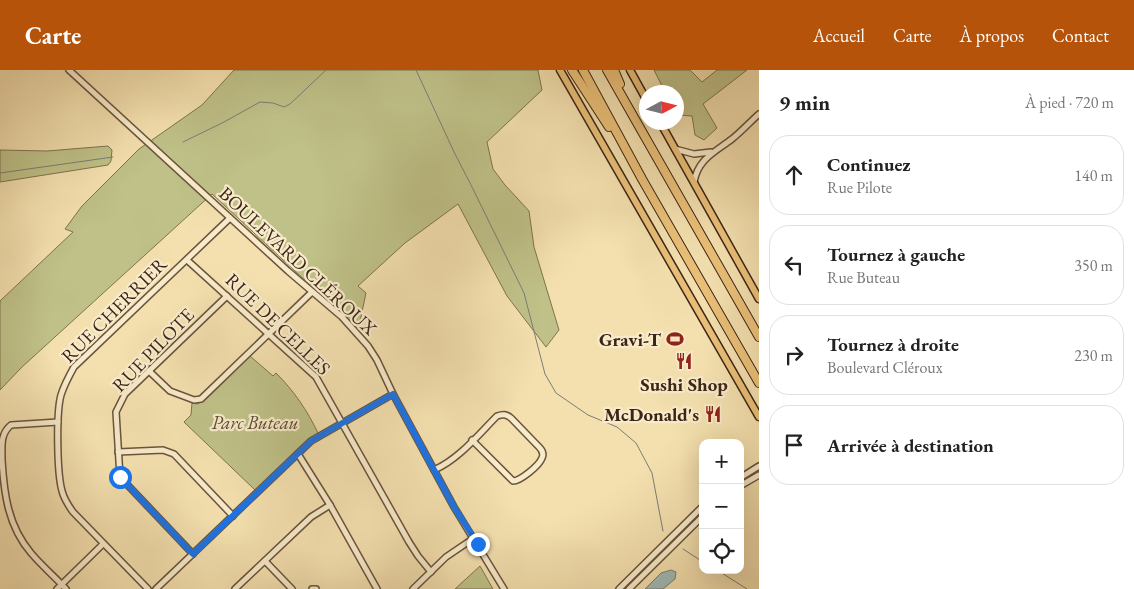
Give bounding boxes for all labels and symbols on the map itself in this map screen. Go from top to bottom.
north arrow [639,85,684,130]
street label: BOULEVARD CLÉROUX [214,181,383,341]
street label: RUE CHERRIER [56,252,172,368]
street label: RUE DE CELLES [220,267,336,381]
street label: RUE PILOTE [107,302,200,397]
place label: Gravi-T [599,327,662,352]
sports icon: Gravi-T [665,329,685,349]
restaurant icon: Sushi Shop [674,351,694,371]
place label: Sushi Shop [640,372,728,397]
place label: McDonald's [604,402,699,427]
restaurant icon: McDonald's [703,404,723,424]
park label: Parc Buteau [211,410,299,435]
route start [109,466,132,489]
route end [467,533,490,556]

